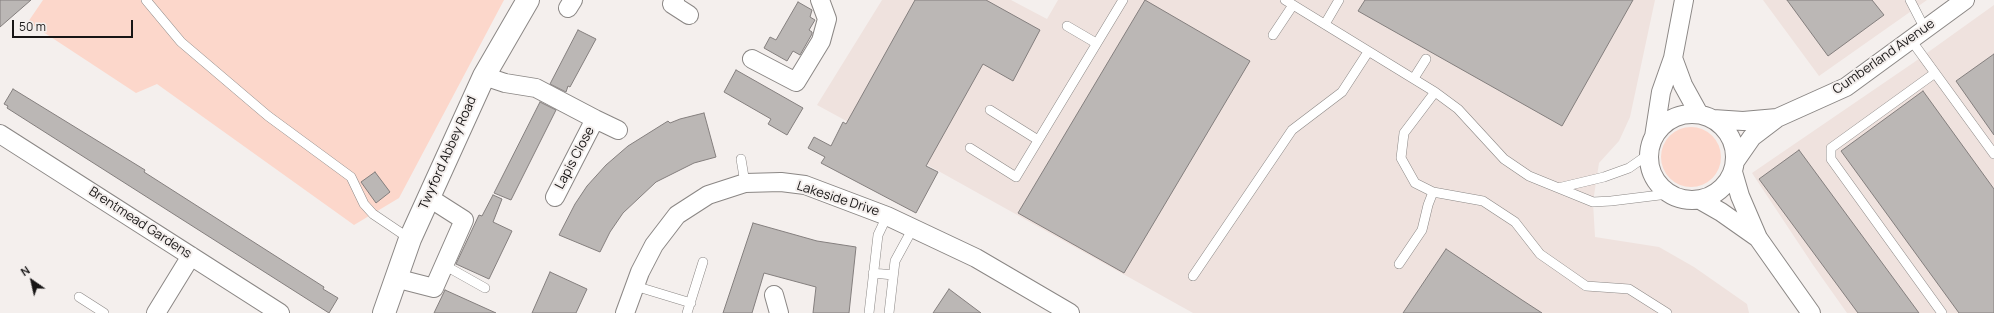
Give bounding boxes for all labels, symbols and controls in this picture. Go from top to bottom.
scale bar [14,12,135,38]
street label: Cumberland Avenue [1830,16,1938,98]
text: 50 m [19,18,46,35]
street label: Twyford Abbey Road [416,94,480,212]
street label: Lapis Close [552,124,598,192]
street label: Lakeside Drive [795,178,881,220]
street label: Brentmead Gardens [86,184,194,262]
north arrow [12,261,52,301]
text: N [18,262,32,279]

